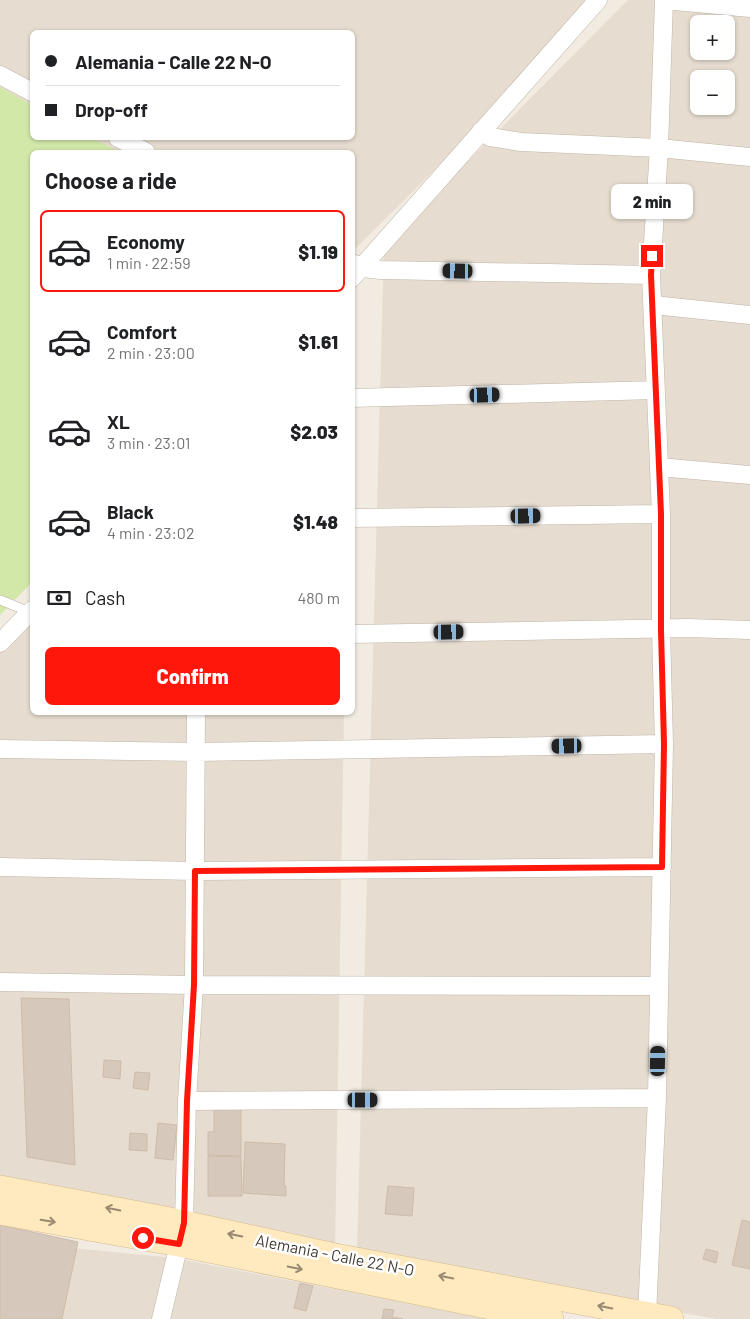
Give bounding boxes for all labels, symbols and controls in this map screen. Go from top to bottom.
map controls [690,15,735,115]
button: + [690,15,735,60]
text: Alemania - Calle 22 N-O [75,50,272,73]
button: − [690,70,735,115]
text: Drop-off [75,98,148,121]
text: Choose a ride [45,167,177,193]
callout: 2 min [611,184,693,218]
text: 2 min [633,192,671,211]
icon: car [47,229,92,274]
text: Economy [107,230,185,253]
text: $1.19 [298,240,338,263]
route end [641,245,663,267]
text: 1 min · 22:59 [107,253,191,272]
car [442,263,473,279]
icon: car [47,319,92,364]
text: Comfort [107,320,177,343]
text: $1.61 [298,330,338,353]
text: 2 min · 23:00 [107,343,195,362]
car [469,387,500,403]
icon: car [47,409,92,454]
text: XL [107,410,130,433]
text: $2.03 [290,420,338,443]
text: 3 min · 23:01 [107,433,190,452]
icon: car [47,499,92,544]
text: Black [107,500,154,523]
car [510,508,541,524]
text: $1.48 [293,510,338,533]
text: 4 min · 23:02 [107,523,194,542]
icon: cash [45,584,73,612]
text: Cash [85,586,126,609]
text: 480 m [297,588,340,607]
car [433,624,464,640]
button: Confirm [45,647,340,705]
car [551,738,582,754]
car [650,1046,665,1076]
car [348,1093,378,1108]
one-way arrow [105,1204,121,1214]
one-way arrow [40,1216,56,1226]
route start [132,1227,154,1249]
one-way arrow [227,1229,243,1239]
street label: Alemania - Calle 22 N-O [254,1230,416,1279]
one-way arrow [287,1264,303,1273]
one-way arrow [438,1271,454,1281]
one-way arrow [598,1301,614,1311]

